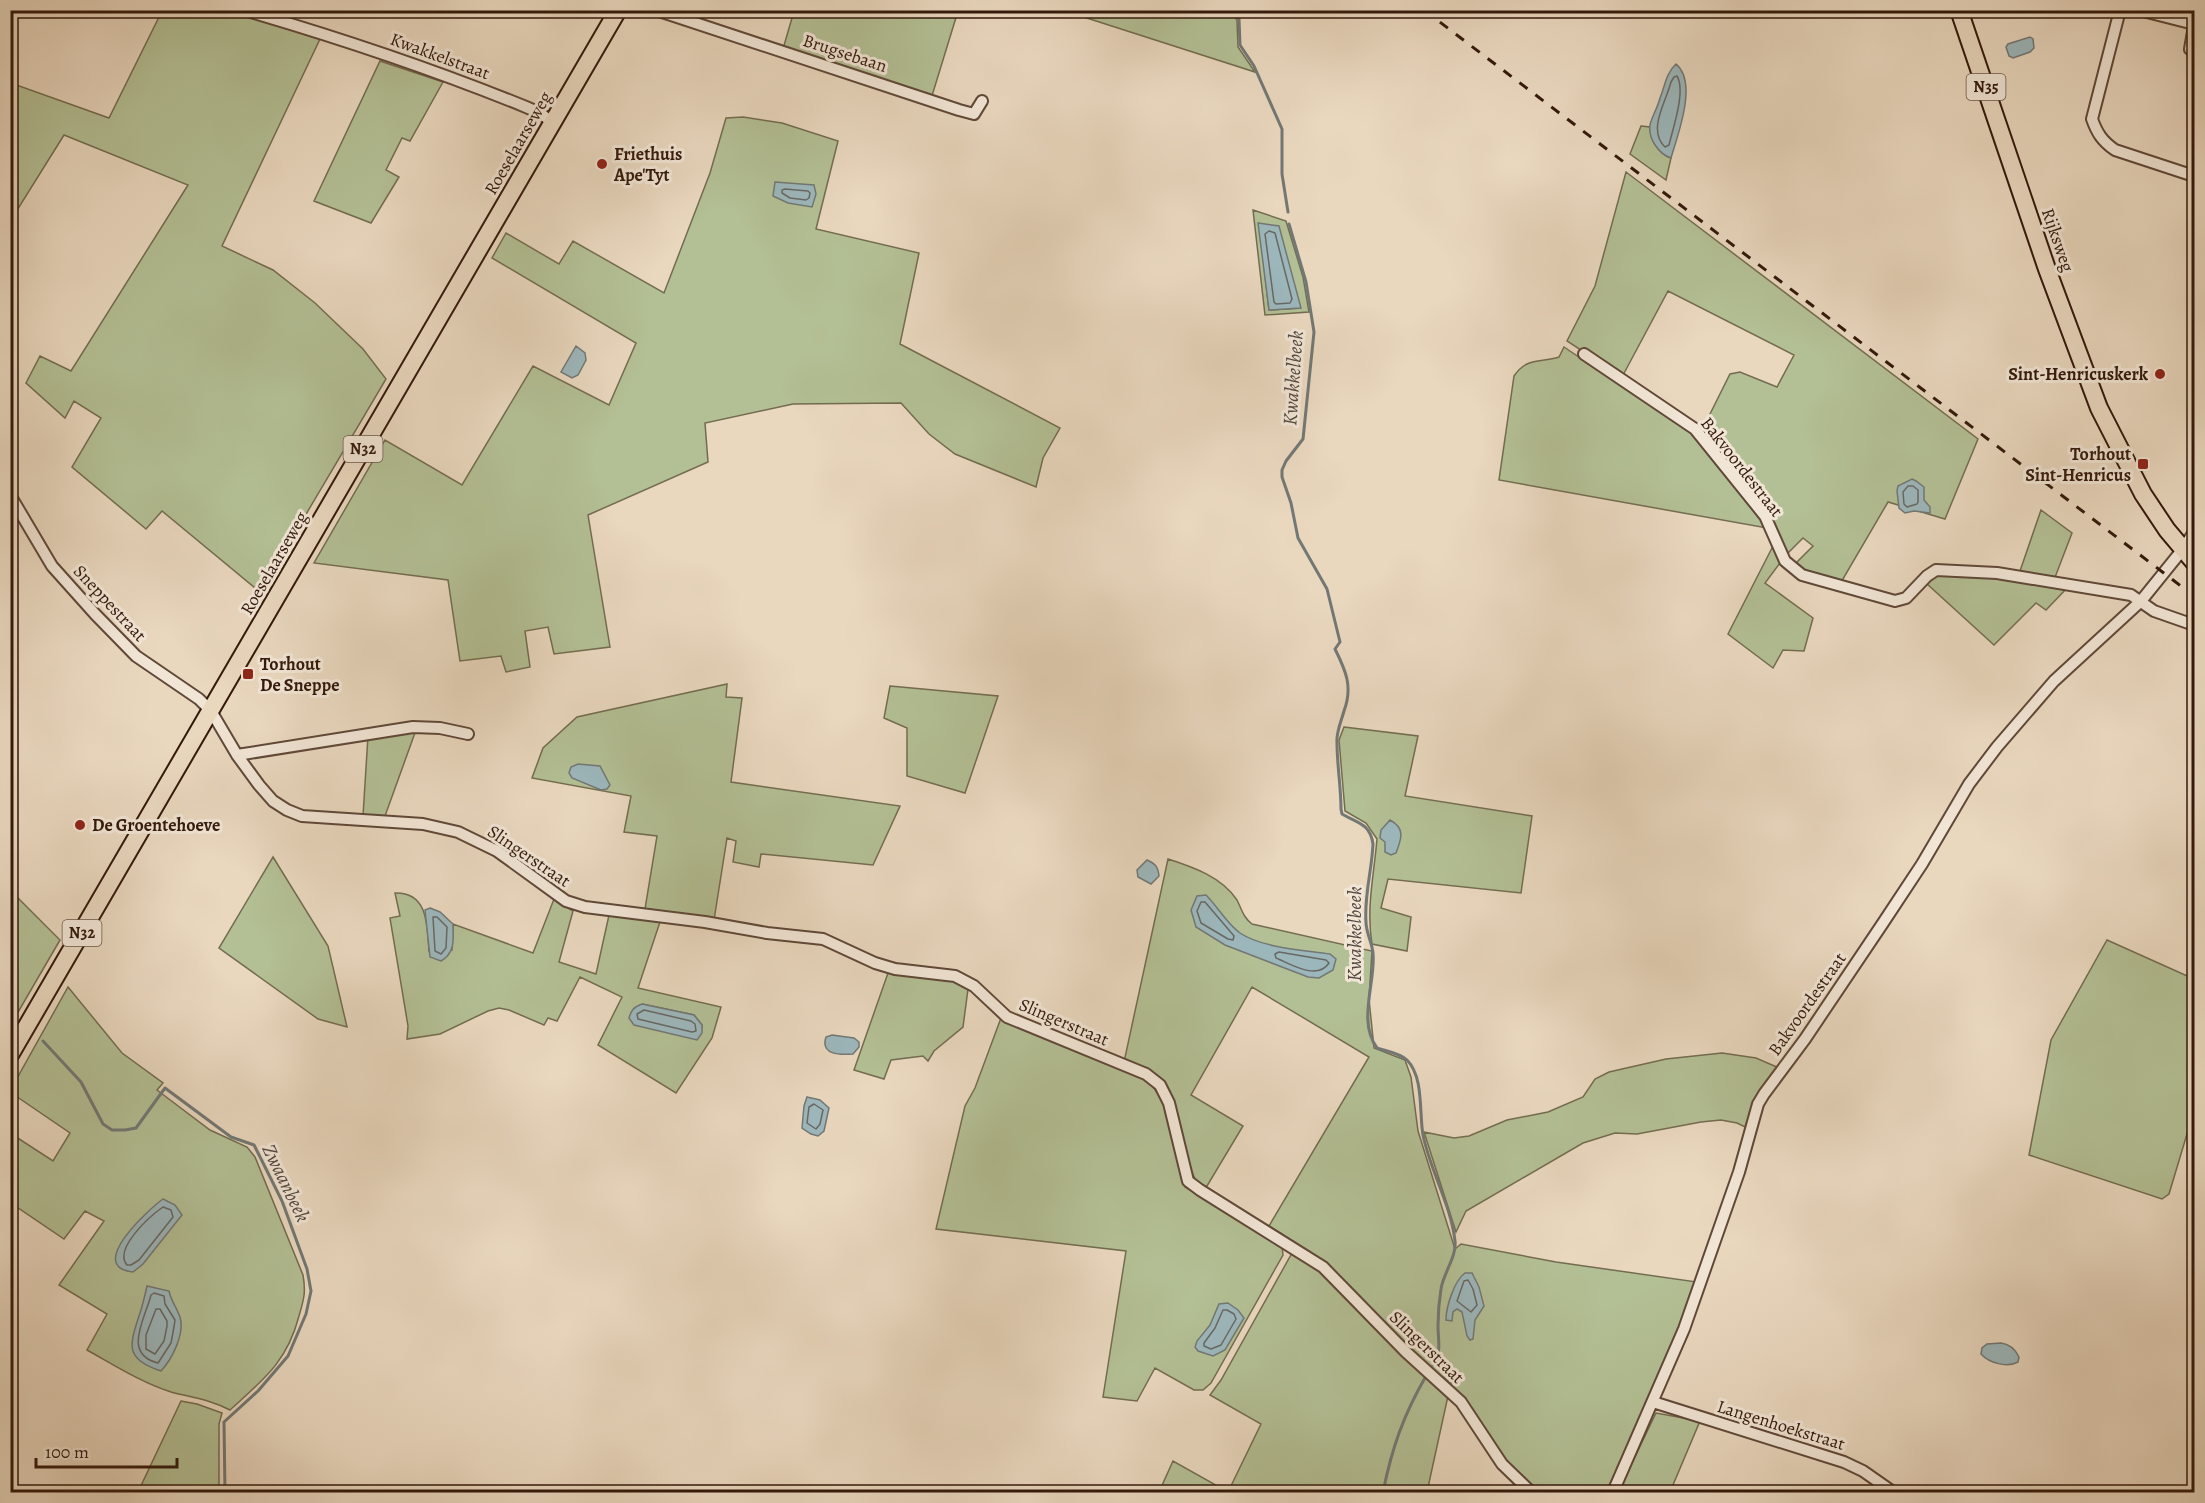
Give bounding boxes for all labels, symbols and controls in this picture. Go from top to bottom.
street label: Kwakkelstraat [387,27,493,85]
street label: Brugsebaan [800,28,890,78]
road number: N35 [1966,74,2006,100]
street label: Roeselaarseweg [479,87,557,199]
place label: Friethuis Ape'Tyt [613,142,682,187]
marker: Friethuis Ape'Tyt [595,157,609,171]
street label: Rijksweg [2036,205,2080,275]
water label: Kwakkelbeek [1276,330,1310,426]
place label: Sint-Henricuskerk [2008,362,2149,386]
marker: Sint-Henricuskerk [2153,367,2167,381]
street label: Bakvoordestraat [1695,412,1789,522]
road number: N32 [344,436,382,462]
place label: Torhout Sint-Henricus [2025,442,2131,487]
marker: Torhout Sint-Henricus [2136,457,2150,471]
street label: Roeselaarseweg [235,507,313,619]
street label: Sneppestraat [68,559,152,647]
place label: Torhout De Sneppe [260,652,339,697]
marker: Torhout De Sneppe [241,667,255,681]
place label: De Groentehoeve [92,813,220,837]
marker: De Groentehoeve [73,818,87,832]
street label: Slingerstraat [483,819,575,893]
water label: Kwakkelbeek [1341,886,1368,982]
road number: N32 [62,920,101,946]
street label: Bakvoordestraat [1763,948,1852,1060]
street label: Slingerstraat [1015,992,1113,1052]
water label: Zwaanbeek [256,1139,317,1227]
street label: Slingerstraat [1384,1305,1470,1389]
street label: Langenhoekstraat [1714,1394,1848,1456]
scale bar [36,1431,177,1469]
text: 100 m [45,1440,89,1464]

